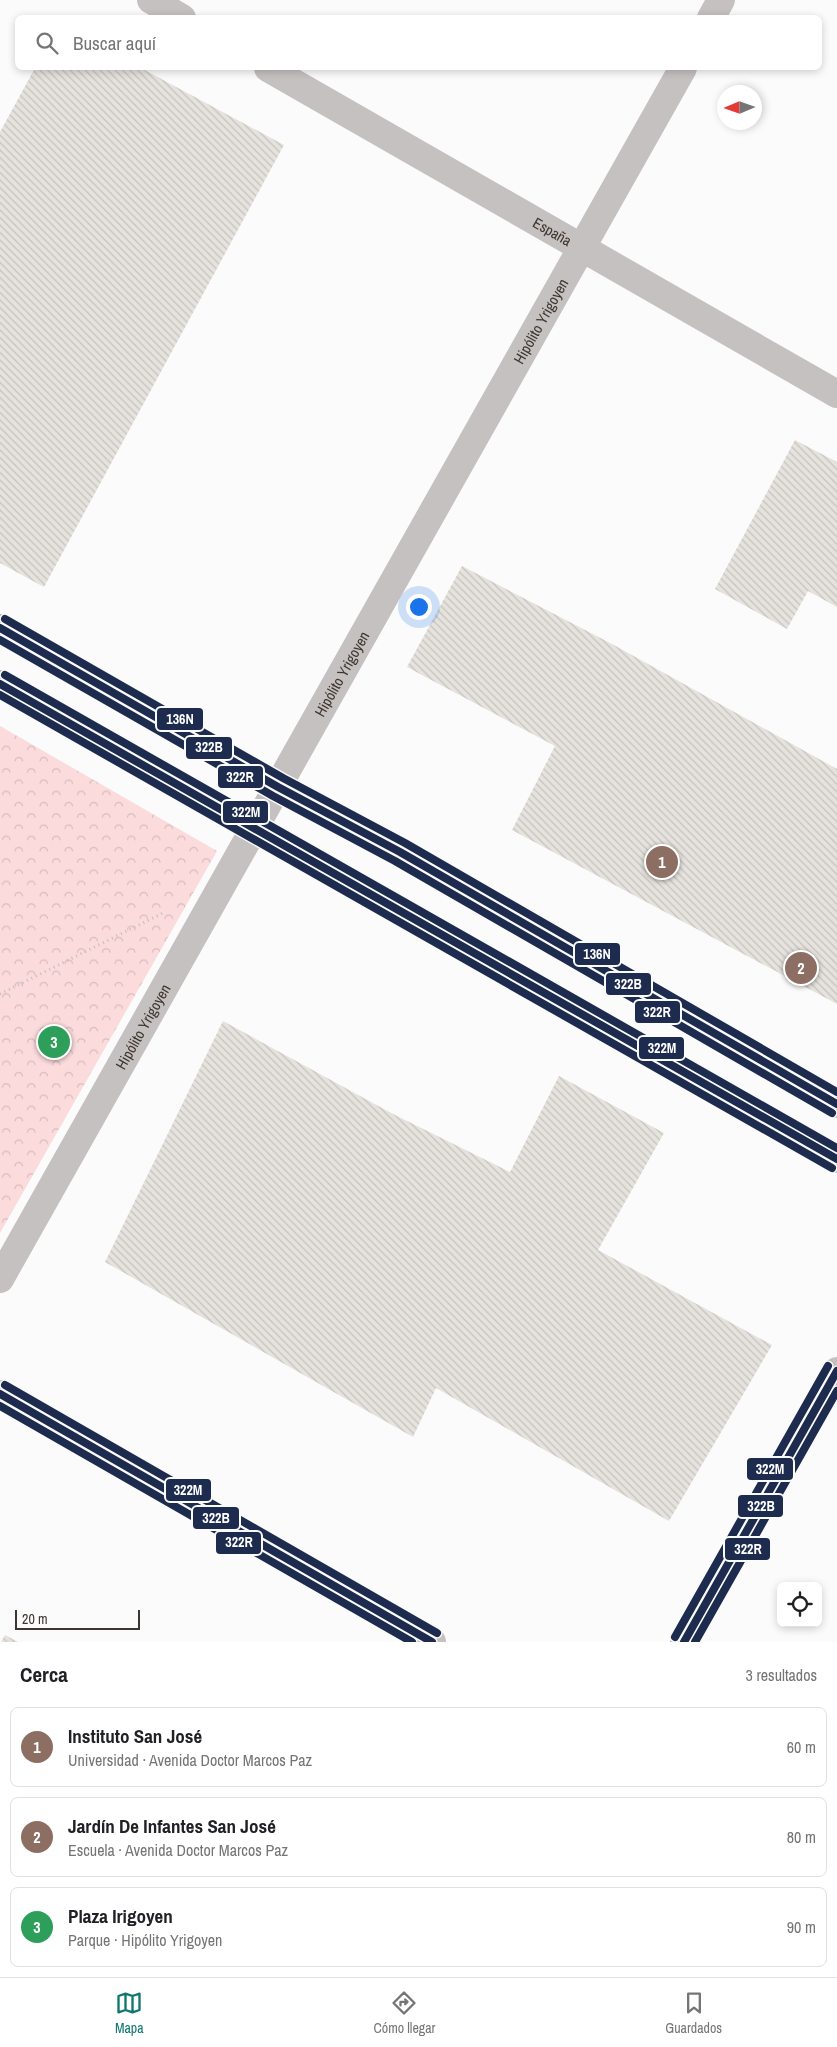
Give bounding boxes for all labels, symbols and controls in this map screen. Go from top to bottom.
search box [15,15,822,70]
icon: search [33,29,61,57]
text: Buscar aquí [73,30,156,56]
north arrow [717,85,762,130]
street label: España [529,212,576,251]
street label: Hipólito Yrigoyen [508,274,573,367]
your location [406,594,432,620]
street label: Hipólito Yrigoyen [309,627,374,720]
line badge: 136N [156,707,204,731]
text: 136N [166,710,194,728]
line badge: 322B [185,736,233,760]
text: 322B [195,738,223,756]
line badge: 322R [217,765,264,789]
text: 322R [226,768,254,786]
line badge: 322M [222,800,269,824]
text: 322M [232,803,260,821]
pin: 1 [646,843,678,881]
line badge: 136N [574,942,621,966]
text: 136N [583,945,611,963]
pin: 2 [785,949,817,987]
line badge: 322B [605,972,652,996]
text: 322B [614,975,642,993]
street label: Hipólito Yrigoyen [110,980,175,1073]
line badge: 322R [634,1000,681,1024]
text: 322R [643,1003,671,1021]
pin: 3 [38,1023,70,1061]
line badge: 322M [638,1036,685,1060]
text: 322M [648,1039,676,1057]
line badge: 322M [746,1457,794,1481]
text: 322M [756,1460,784,1478]
line badge: 322M [165,1478,212,1502]
text: 322M [174,1481,202,1499]
line badge: 322B [737,1494,784,1518]
text: 322B [747,1497,775,1515]
line badge: 322B [192,1506,240,1530]
text: 322B [202,1509,230,1527]
line badge: 322R [215,1531,262,1555]
text: 322R [225,1533,253,1551]
line badge: 322R [724,1537,771,1561]
text: 322R [734,1540,762,1558]
map controls [777,1582,822,1627]
button: locate [777,1582,822,1627]
scale bar [15,1607,140,1630]
text: 20 m [22,1610,48,1628]
text: Cerca [20,1660,68,1689]
text: 3 resultados [746,1664,817,1686]
text: Instituto San José [68,1723,202,1749]
text: 1 [33,1736,41,1758]
text: 60 m [787,1736,816,1758]
text: Universidad · Avenida Doctor Marcos Paz [68,1749,312,1771]
text: Jardín De Infantes San José [68,1813,276,1839]
text: 2 [33,1826,41,1848]
text: 80 m [787,1826,816,1848]
text: Escuela · Avenida Doctor Marcos Paz [68,1839,288,1861]
text: Plaza Irigoyen [68,1903,173,1929]
text: 3 [33,1916,41,1938]
text: 90 m [787,1916,816,1938]
text: Parque · Hipólito Yrigoyen [68,1929,222,1951]
tab: Mapa [115,1989,144,2037]
tab: Cómo llegar [374,1989,435,2037]
tab: Guardados [665,1989,722,2037]

